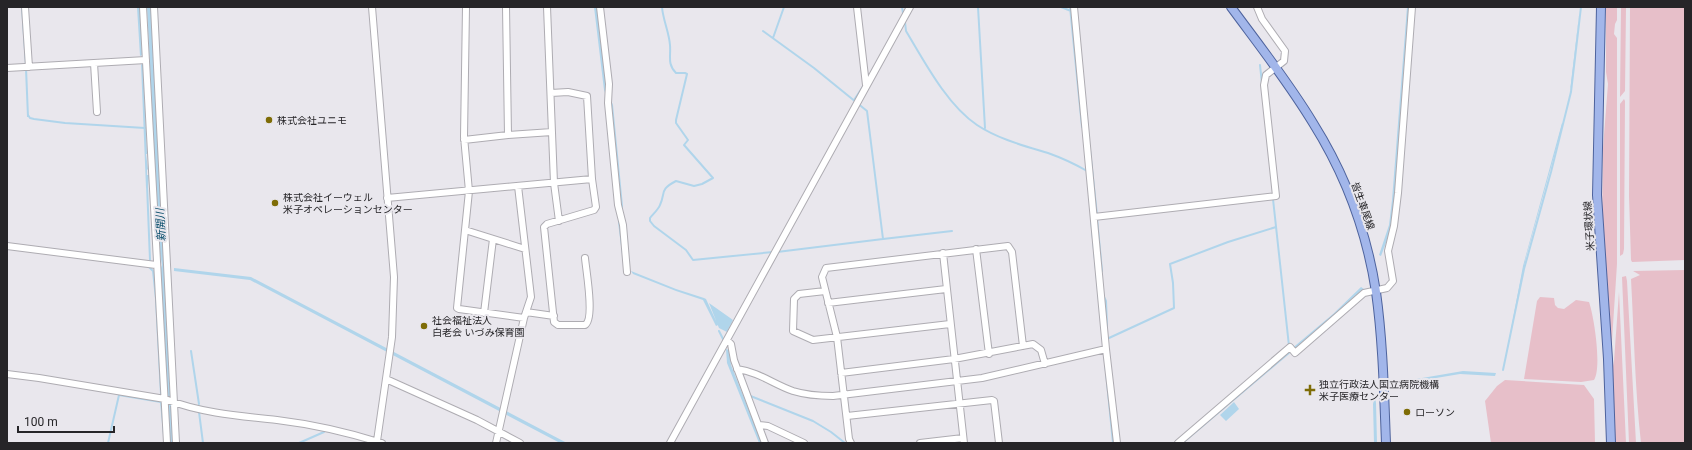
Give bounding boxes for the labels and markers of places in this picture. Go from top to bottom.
marker: 株式会社ユニモ [264,115,274,125]
place label: 株式会社ユニモ [277,115,347,126]
place label: 株式会社イーウェル 米子オペレーションセンター [283,192,413,215]
marker: 株式会社イーウェル 米子オペレーションセンター [270,198,280,208]
place label: 社会福祉法人 白老会 いづみ保育園 [432,315,524,338]
marker: 社会福祉法人 白老会 いづみ保育園 [419,321,429,331]
place label: 独立行政法人国立病院機構 米子医療センター [1319,379,1439,402]
marker: 独立行政法人国立病院機構 米子医療センター [1304,384,1316,396]
marker: ローソン [1402,407,1412,417]
place label: ローソン [1415,407,1455,418]

